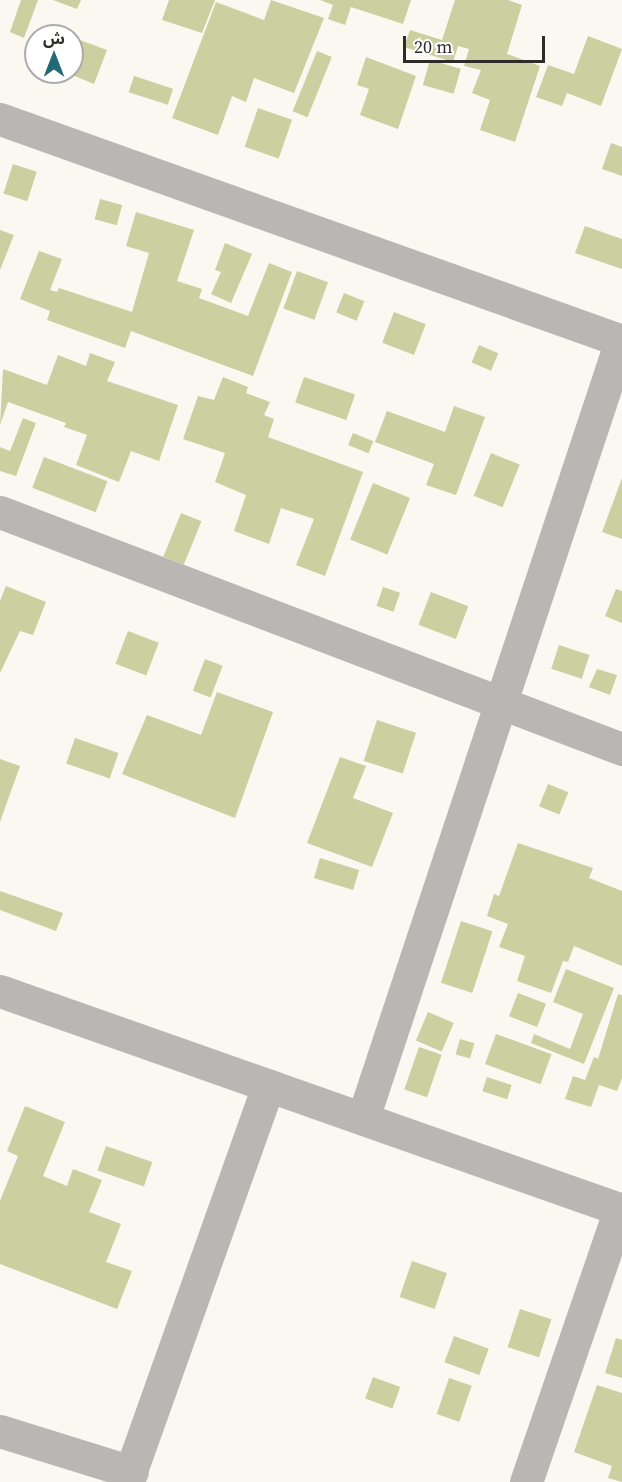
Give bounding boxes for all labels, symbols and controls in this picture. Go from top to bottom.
north arrow [24,24,84,84]
scale bar [406,24,548,62]
text: ش [43,27,65,49]
text: 20 m [414,34,452,59]

